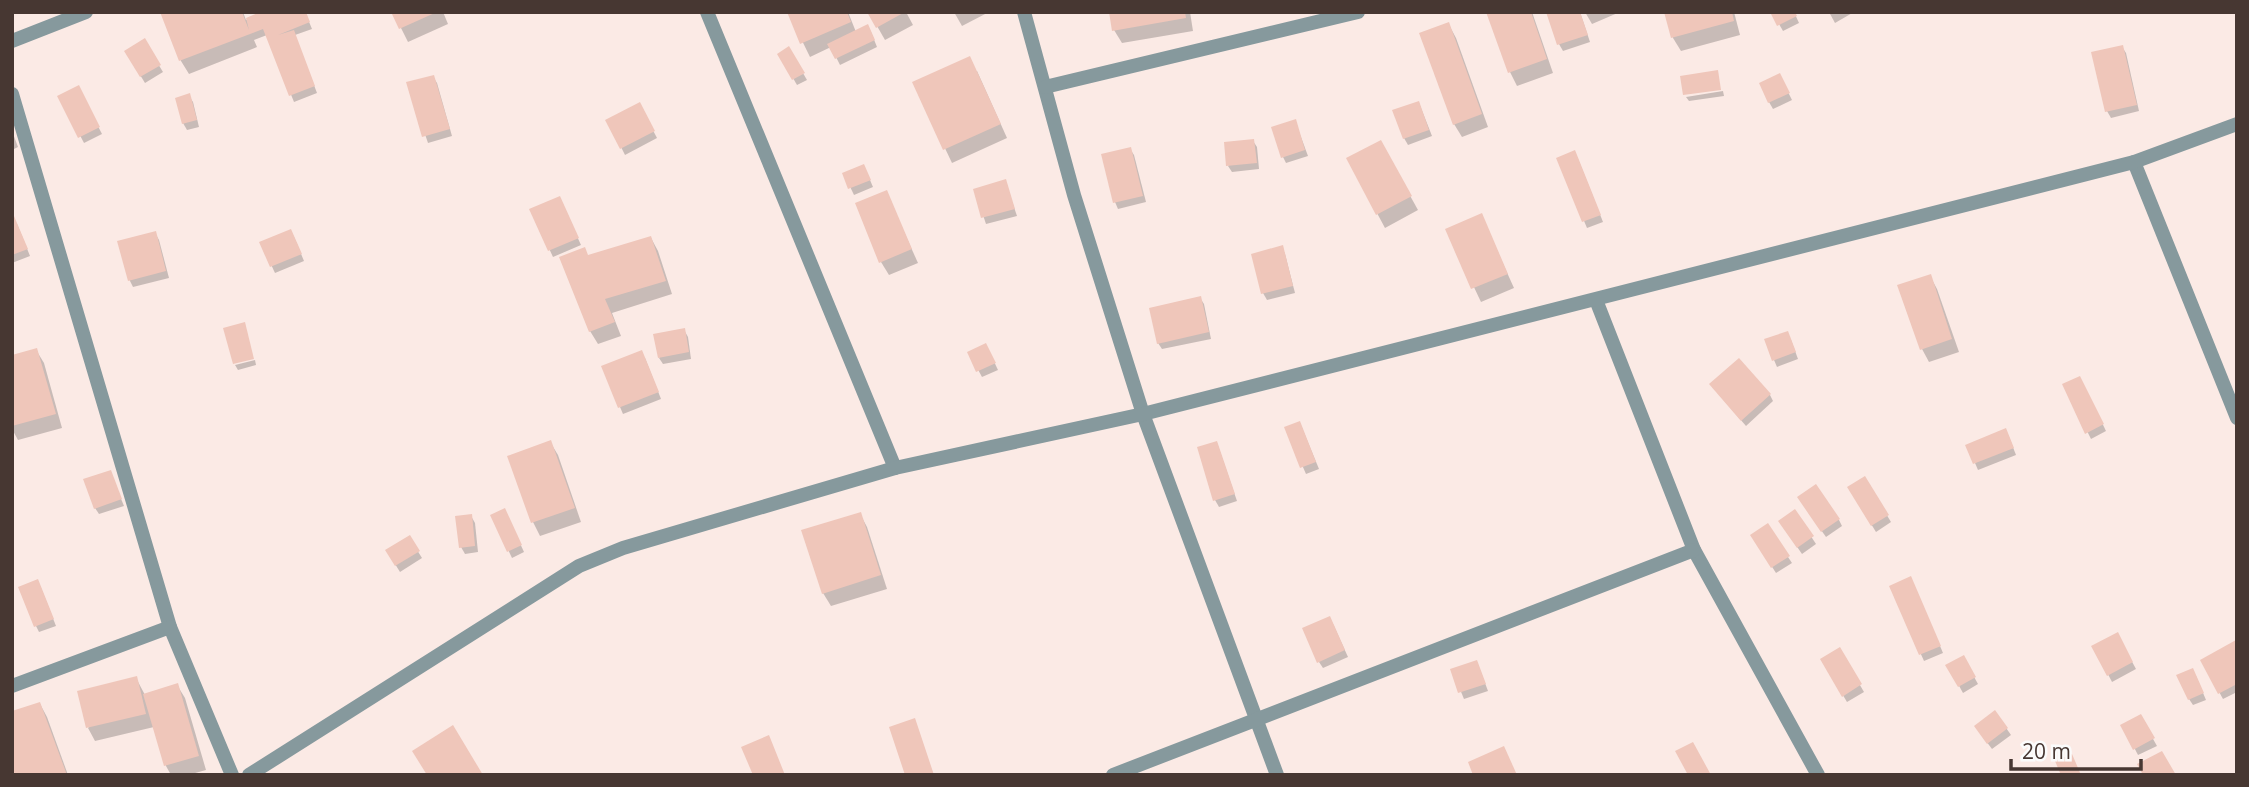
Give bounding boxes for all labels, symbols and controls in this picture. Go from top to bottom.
scale bar [2011,728,2140,772]
text: 20 m [2022,737,2071,765]

